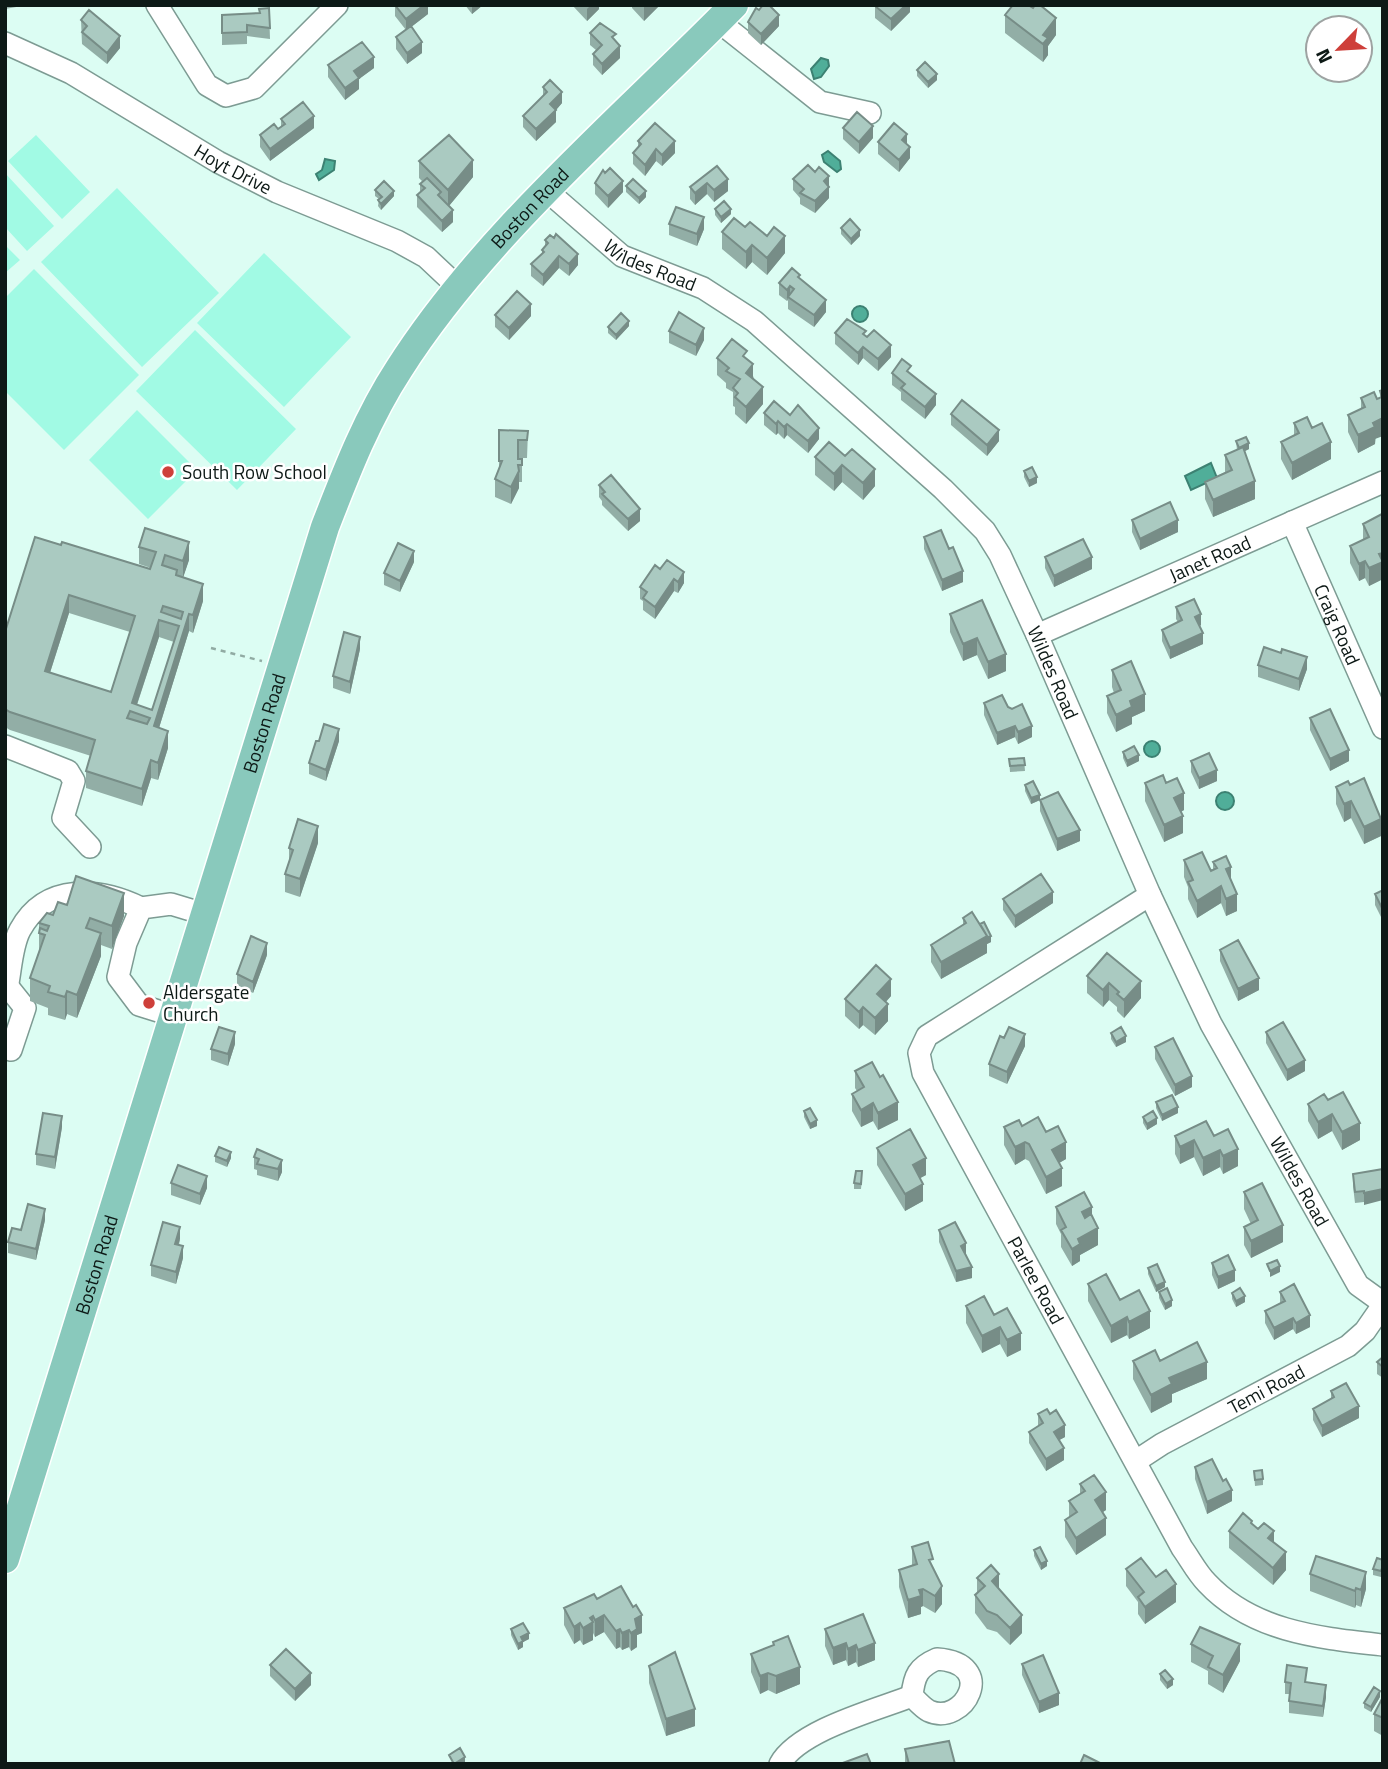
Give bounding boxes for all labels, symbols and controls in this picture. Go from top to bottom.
north arrow [1304,14,1374,84]
text: N [1307,44,1339,68]
street label: Hoyt Drive [189,136,277,201]
street label: Boston Road [483,160,575,255]
street label: Wildes Road [597,231,701,298]
place label: South Row School [182,457,327,486]
marker: South Row School [160,464,176,480]
street label: Janet Road [1164,527,1255,589]
street label: Craig Road [1307,579,1368,669]
street label: Wildes Road [1021,621,1087,724]
street label: Boston Road [235,670,293,777]
place label: Aldersgate Church [163,977,249,1028]
marker: Aldersgate Church [141,995,157,1011]
street label: Wildes Road [1263,1131,1337,1231]
street label: Boston Road [67,1211,125,1318]
street label: Parlee Road [1001,1231,1072,1329]
street label: Temi Road [1222,1356,1310,1421]

